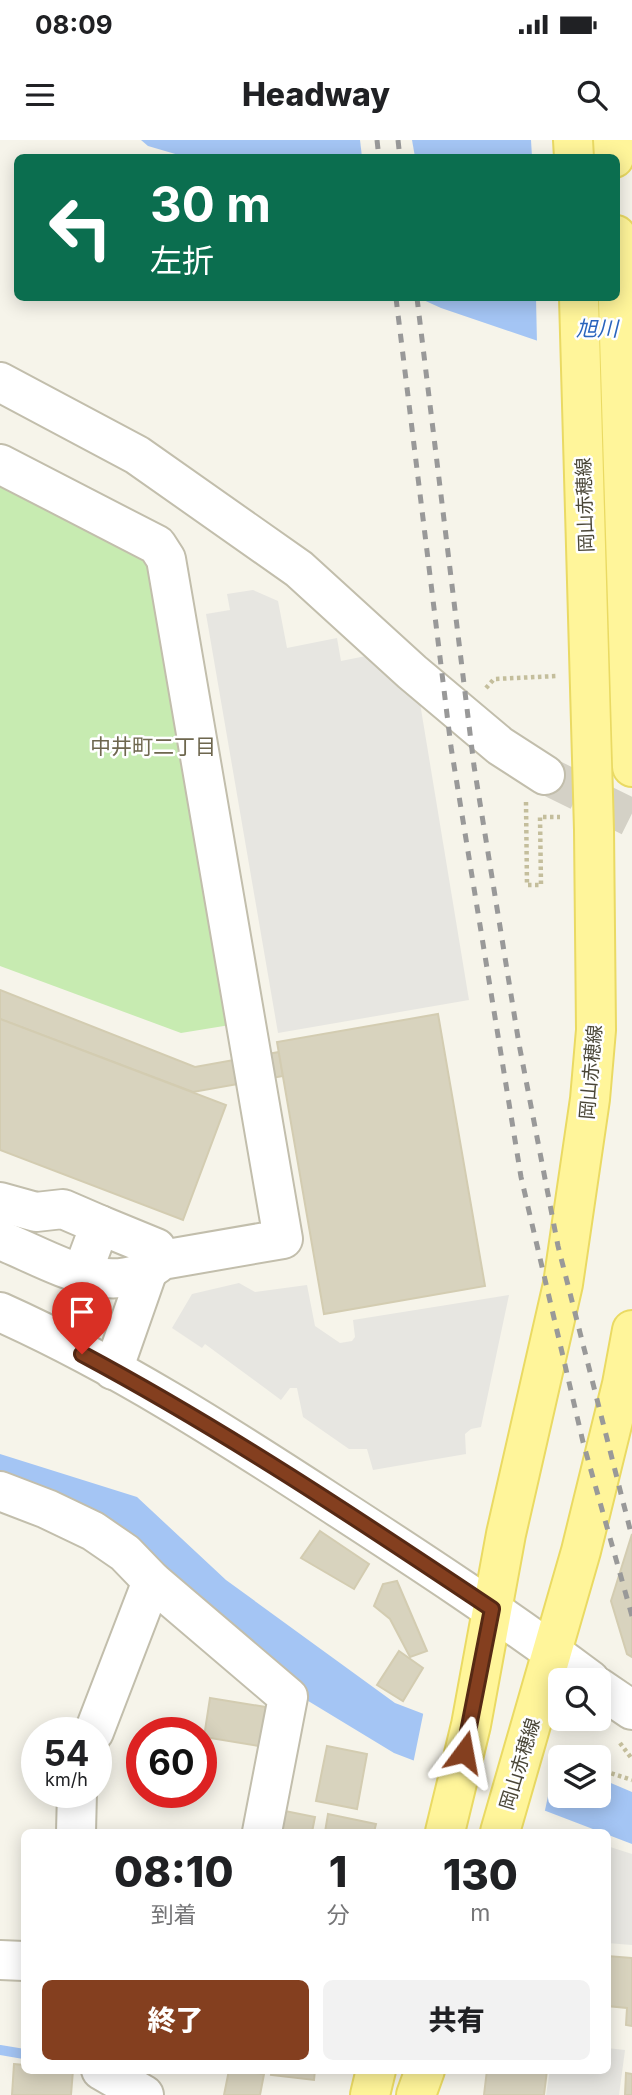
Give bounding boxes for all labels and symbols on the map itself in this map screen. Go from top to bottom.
water label: 旭川 [576,316,620,341]
street label: 岡山赤穂線 [572,457,598,553]
district label: 中井町二丁目 [90,734,216,759]
street label: 岡山赤穂線 [575,1024,607,1120]
pin [52,1282,112,1354]
position arrow [427,1715,501,1789]
street label: 岡山赤穂線 [495,1715,545,1813]
speed limit sign: 60 [126,1717,217,1808]

